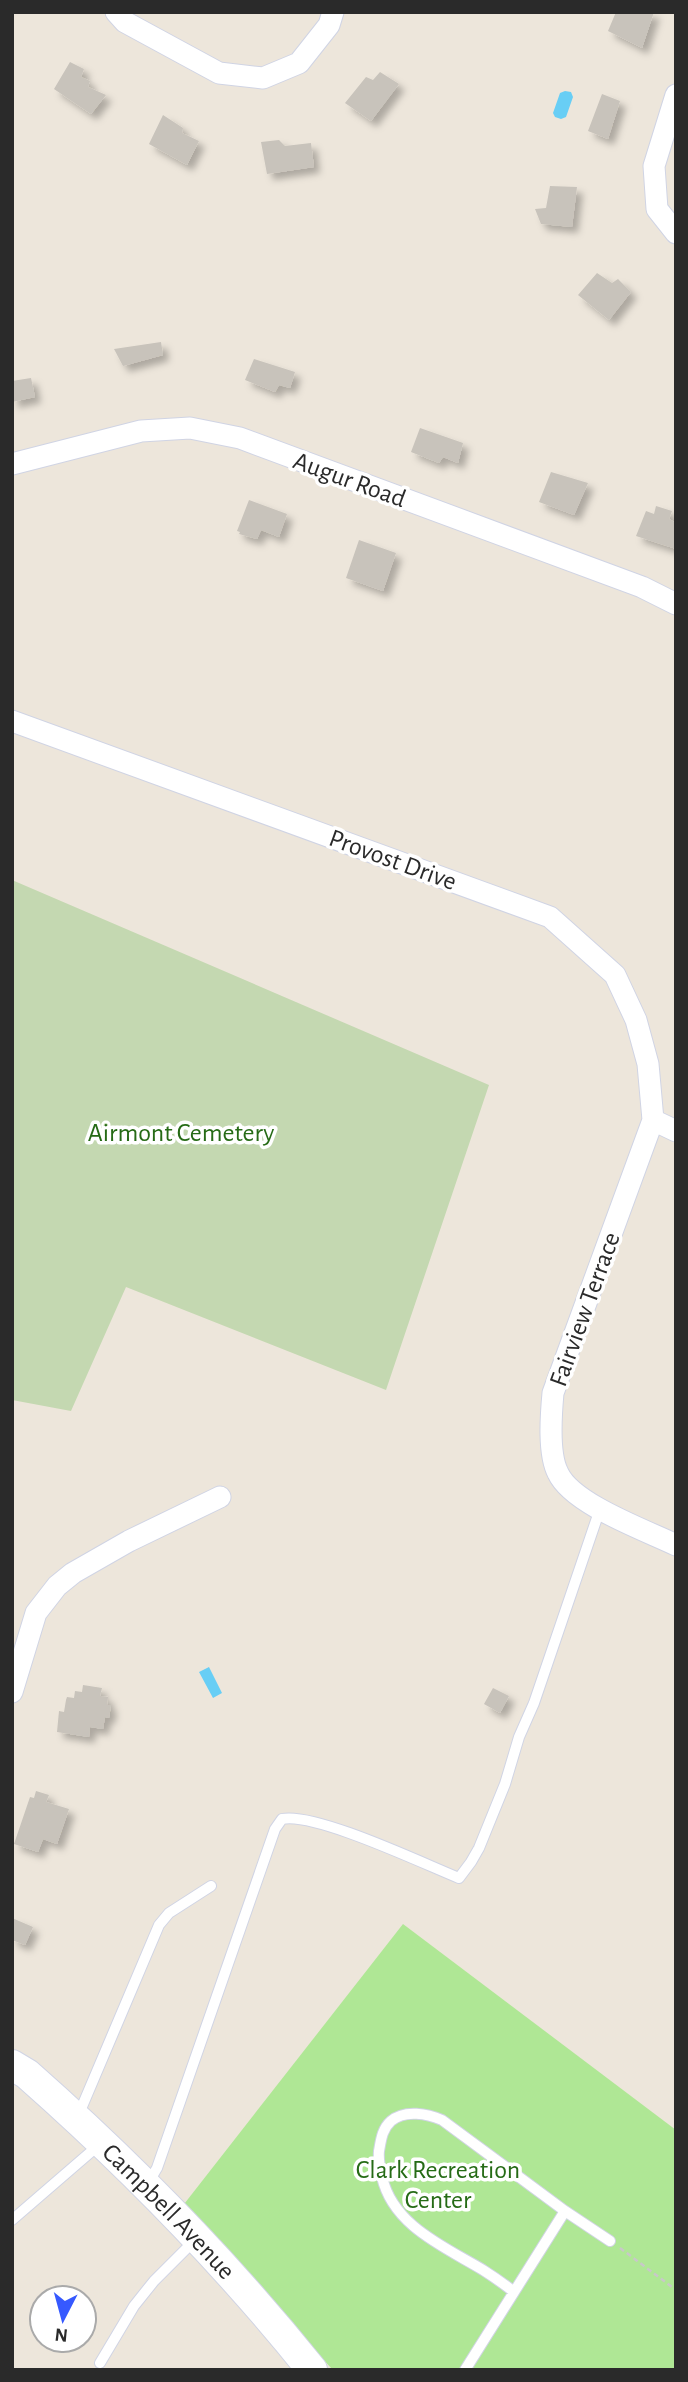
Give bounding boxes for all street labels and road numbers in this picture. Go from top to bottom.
street label: Augur Road [290,448,409,512]
street label: Provost Drive [325,825,460,895]
street label: Fairview Terrace [545,1229,625,1390]
street label: Campbell Avenue [97,2139,240,2284]

